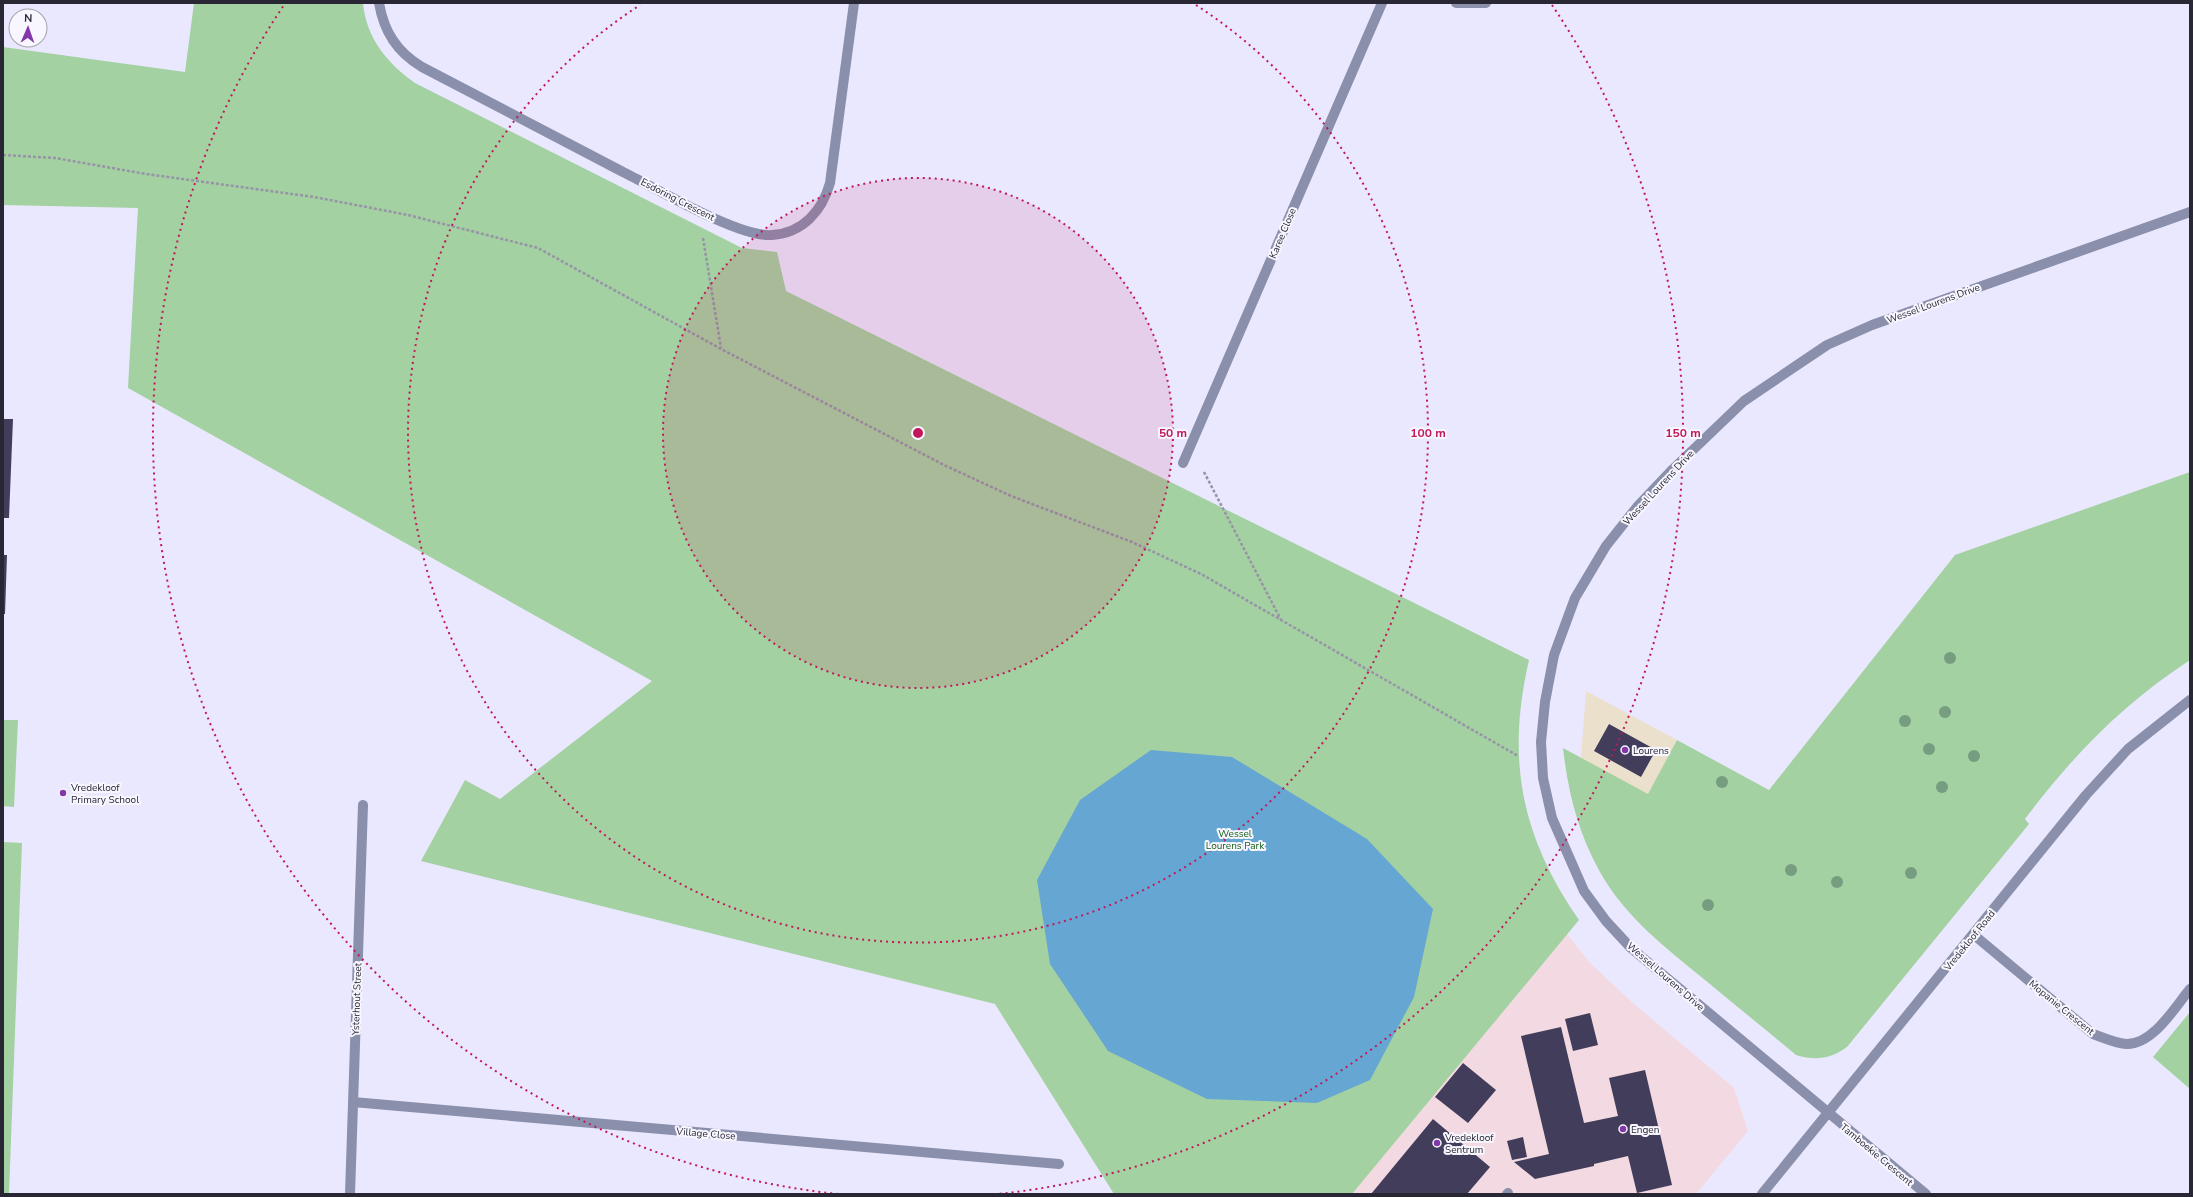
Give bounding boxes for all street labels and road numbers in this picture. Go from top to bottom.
street label: Esdoring Crescent [638,175,717,225]
street label: Karee Close [1266,206,1300,261]
street label: Wessel Lourens Drive [1885,281,1982,327]
street label: Wessel Lourens Drive [1620,447,1697,528]
street label: Vredekloof Road [1940,907,1999,975]
street label: Wessel Lourens Drive [1624,939,1707,1014]
street label: Ysterhout Street [349,962,365,1037]
street label: Mopanie Crescent [2026,977,2097,1039]
street label: Tamboekie Crescent [1837,1120,1916,1190]
street label: Village Close [675,1124,736,1144]

